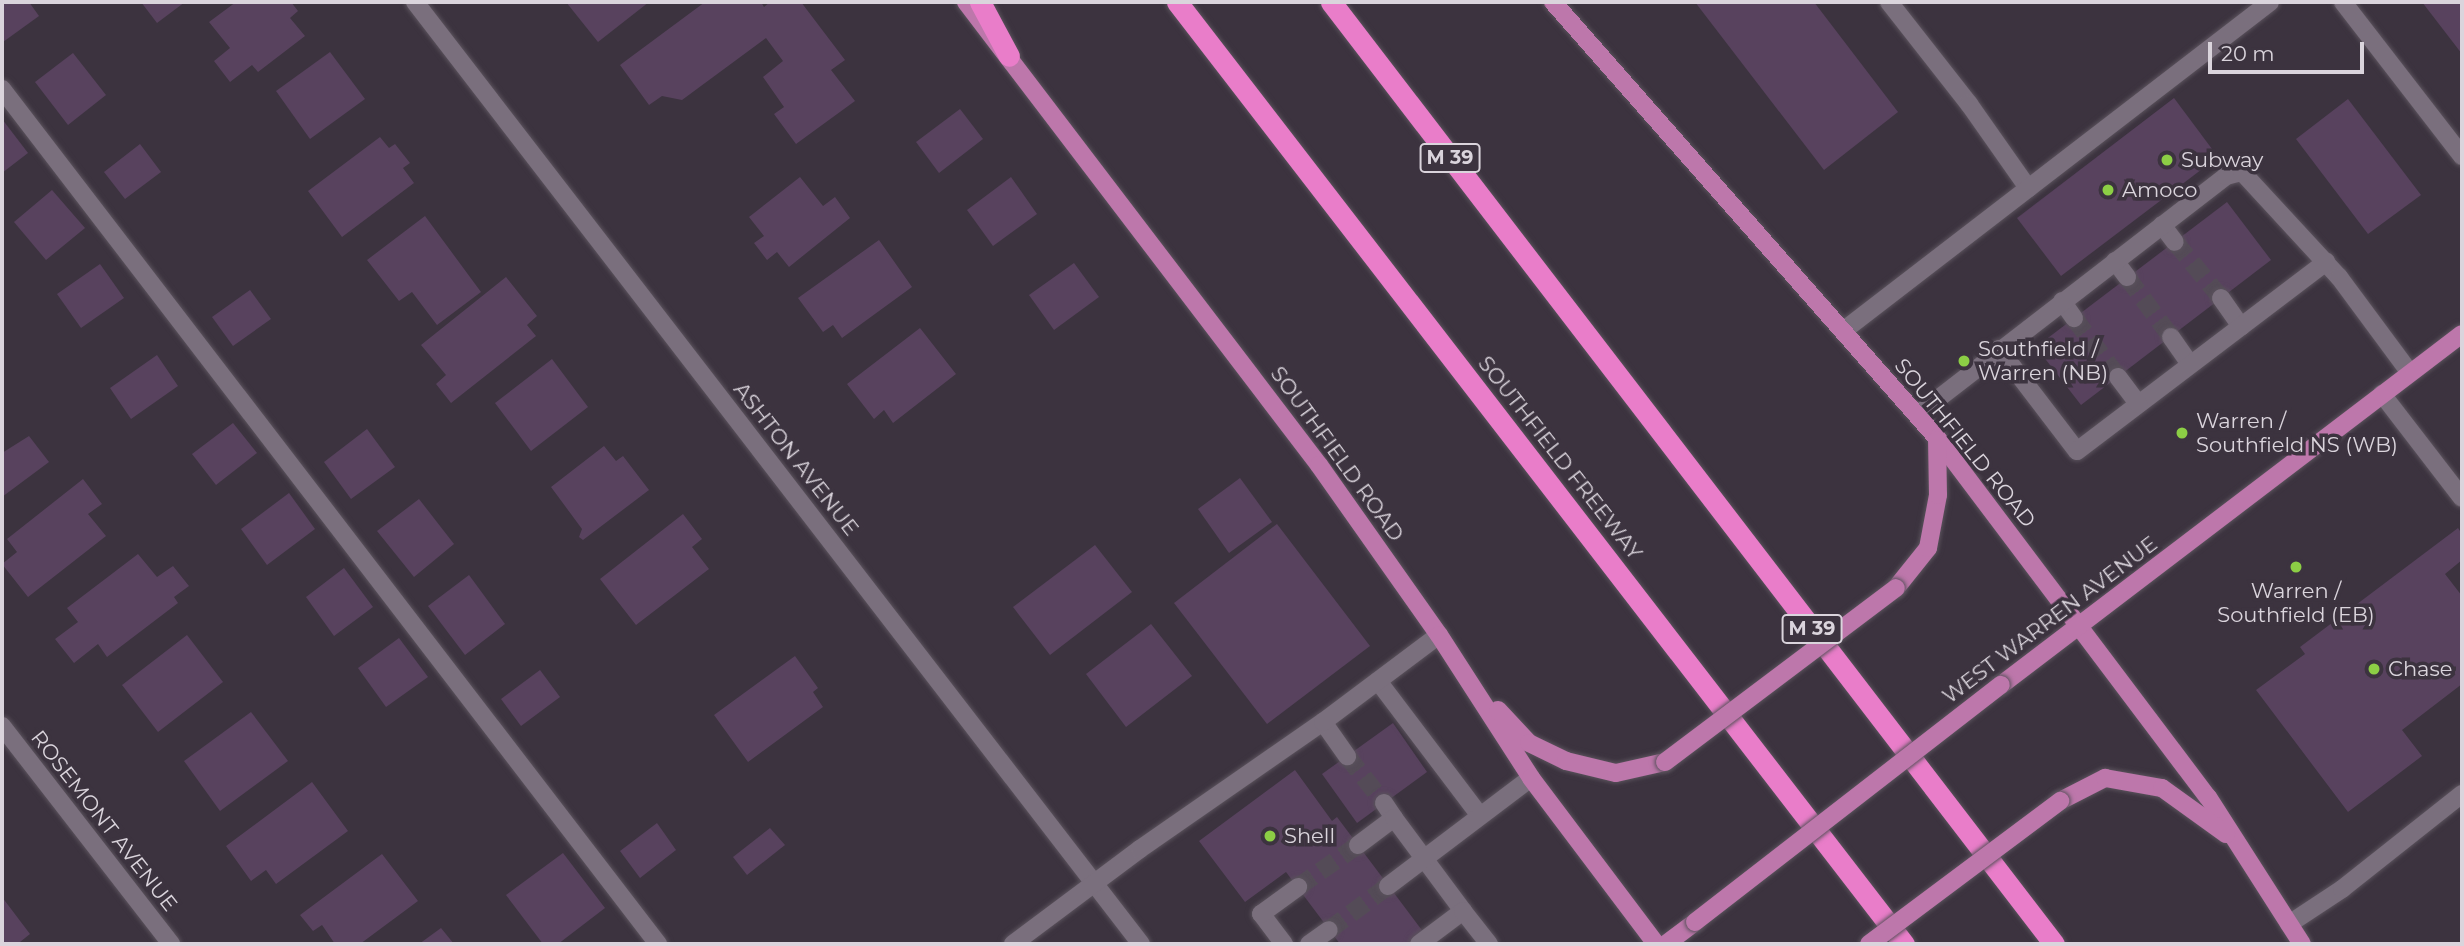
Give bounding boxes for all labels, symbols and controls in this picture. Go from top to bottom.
scale bar [2212,28,2368,72]
text: 20 m [2221,41,2275,66]
road number: M 39 [1418,142,1482,174]
place label: Subway [2181,147,2263,173]
marker: Subway [2159,152,2175,168]
place label: Amoco [2122,177,2197,203]
marker: Amoco [2100,182,2116,198]
place label: Southfield / Warren (NB) [1978,336,2108,386]
street label: SOUTHFIELD FREEWAY [1473,351,1647,565]
marker: Southfield / Warren (NB) [1956,353,1972,369]
street label: SOUTHFIELD ROAD [1889,354,2041,532]
street label: SOUTHFIELD ROAD [1265,362,1409,546]
street label: ASHTON AVENUE [728,377,864,541]
place label: Warren / Southfield NS (WB) [2196,408,2398,458]
marker: Warren / Southfield NS (WB) [2174,425,2190,441]
street label: WEST WARREN AVENUE [1938,531,2162,709]
marker: Warren / Southfield (EB) [2288,559,2304,575]
place label: Warren / Southfield (EB) [2217,578,2375,628]
road number: M 39 [1780,614,1843,644]
place label: Chase [2388,656,2452,682]
marker: Chase [2366,661,2382,677]
street label: ROSEMONT AVENUE [26,726,182,916]
place label: Shell [1284,823,1335,849]
marker: Shell [1262,828,1278,844]

